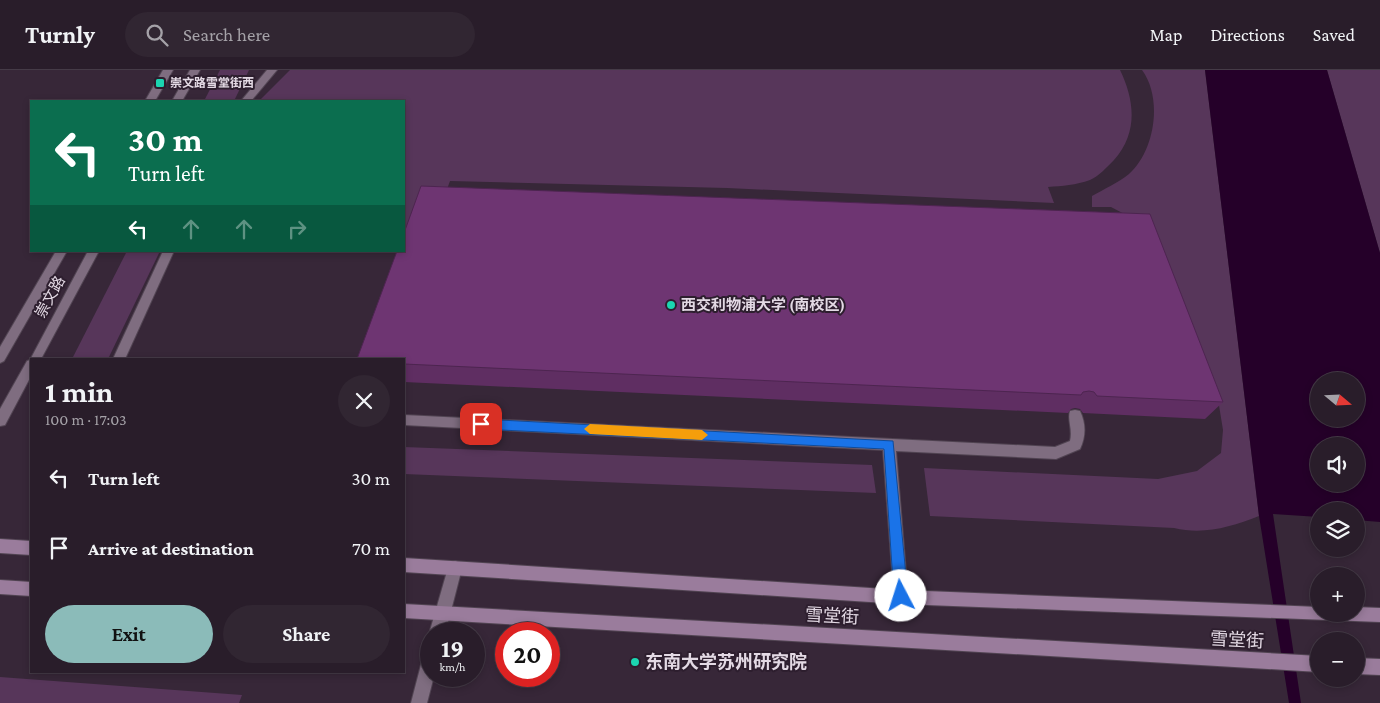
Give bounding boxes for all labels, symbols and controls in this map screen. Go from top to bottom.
search box [125,12,475,57]
text: Turnly [25,21,95,48]
icon: search [143,21,171,49]
text: Search here [183,24,270,45]
text: Map [1150,25,1182,45]
text: Directions [1210,25,1285,45]
text: Saved [1313,25,1355,45]
place label: 崇文路雪堂街西 [170,76,254,90]
marker: 崇文路雪堂街西 [154,77,166,89]
icon: left [45,120,110,185]
text: 30 m [128,120,203,159]
text: Turn left [128,161,205,186]
icon: left [124,215,152,243]
icon: ahead [177,215,205,243]
icon: ahead [230,215,258,243]
icon: right [283,215,311,243]
street label: 崇文路 [32,273,68,321]
place label: 西交利物浦大学 (南校区) [681,296,845,314]
marker: 西交利物浦大学 (南校区) [665,299,677,311]
north arrow [1310,372,1365,428]
map controls [1310,372,1365,687]
text: 1 min [45,375,113,408]
button: close [338,375,390,427]
pin [460,403,502,445]
icon: arrive [467,410,495,438]
text: 100 m · 17:03 [45,411,127,428]
button: sound [1310,437,1365,492]
icon: left [45,464,73,492]
text: Turn left [88,468,160,489]
text: 30 m [351,468,390,489]
button: layers [1310,502,1365,557]
icon: arrive [45,534,73,562]
text: Arrive at destination [88,538,254,559]
text: 70 m [352,538,390,559]
button: + [1310,567,1365,622]
position arrow [874,569,926,621]
button: Exit [45,605,213,663]
button: Share [223,605,390,663]
street label: 雪堂街 [805,605,859,627]
speed limit sign: 20 [495,622,560,687]
street label: 雪堂街 [1210,629,1264,651]
button: − [1310,632,1365,687]
text: 19 [441,635,464,662]
place label: 东南大学苏州研究院 [645,652,807,672]
marker: 东南大学苏州研究院 [629,656,641,668]
text: km/h [440,660,465,674]

